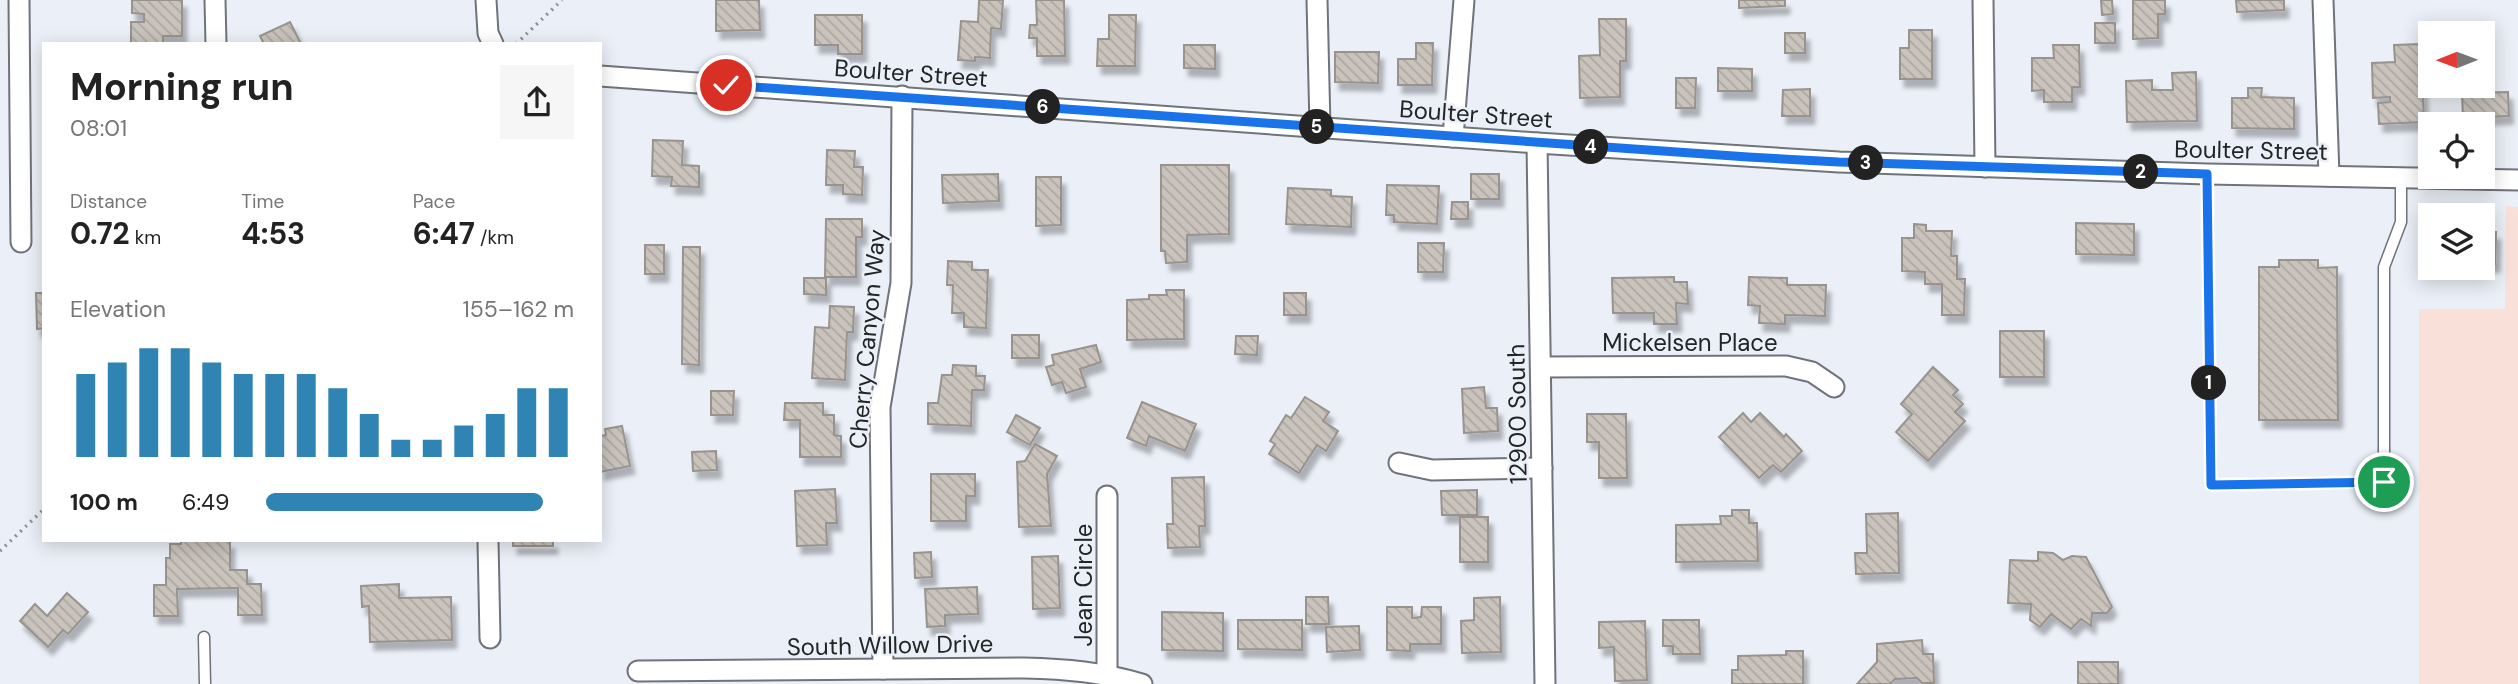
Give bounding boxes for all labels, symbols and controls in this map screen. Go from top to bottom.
north arrow [2418,21,2496,98]
map controls [2418,21,2495,280]
street label: Boulter Street [833,52,989,94]
pin [696,55,756,115]
text: Morning run [70,62,294,112]
button: share [500,65,574,139]
icon: check [707,66,745,104]
pin: 6 [1026,90,1060,124]
street label: Boulter Street [1398,93,1554,135]
text: 6 [1036,94,1049,119]
pin: 5 [1300,110,1334,144]
button: locate [2418,112,2495,189]
text: 08:01 [70,113,127,143]
text: 5 [1311,114,1322,139]
pin: 4 [1574,130,1608,164]
street label: Boulter Street [2174,133,2328,167]
text: 4 [1584,134,1597,159]
pin: 3 [1848,146,1884,180]
text: 3 [1860,150,1871,175]
pin: 2 [2124,154,2158,190]
text: 2 [2135,159,2146,184]
text: Distance [70,189,147,214]
text: Time [241,189,284,214]
text: Pace [413,189,455,214]
button: layers [2418,203,2495,280]
text: 0.72 [70,214,130,253]
text: 4:53 [241,214,305,253]
text: 6:47 [413,214,475,253]
text: km [130,225,161,250]
text: /km [475,225,514,250]
street label: Cherry Canyon Way [842,228,892,450]
text: Elevation [70,294,166,324]
text: 155–162 m [462,294,574,324]
street label: Mickelsen Place [1602,327,1778,358]
street label: 12900 South [1500,343,1534,485]
pin: 1 [2192,366,2226,400]
text: 1 [2205,370,2212,395]
pin [2354,452,2414,512]
icon: arrive [2365,463,2403,501]
text: 100 m [70,487,138,517]
text: 6:49 [182,487,230,517]
street label: Jean Circle [1068,524,1099,646]
street label: South Willow Drive [786,628,994,662]

